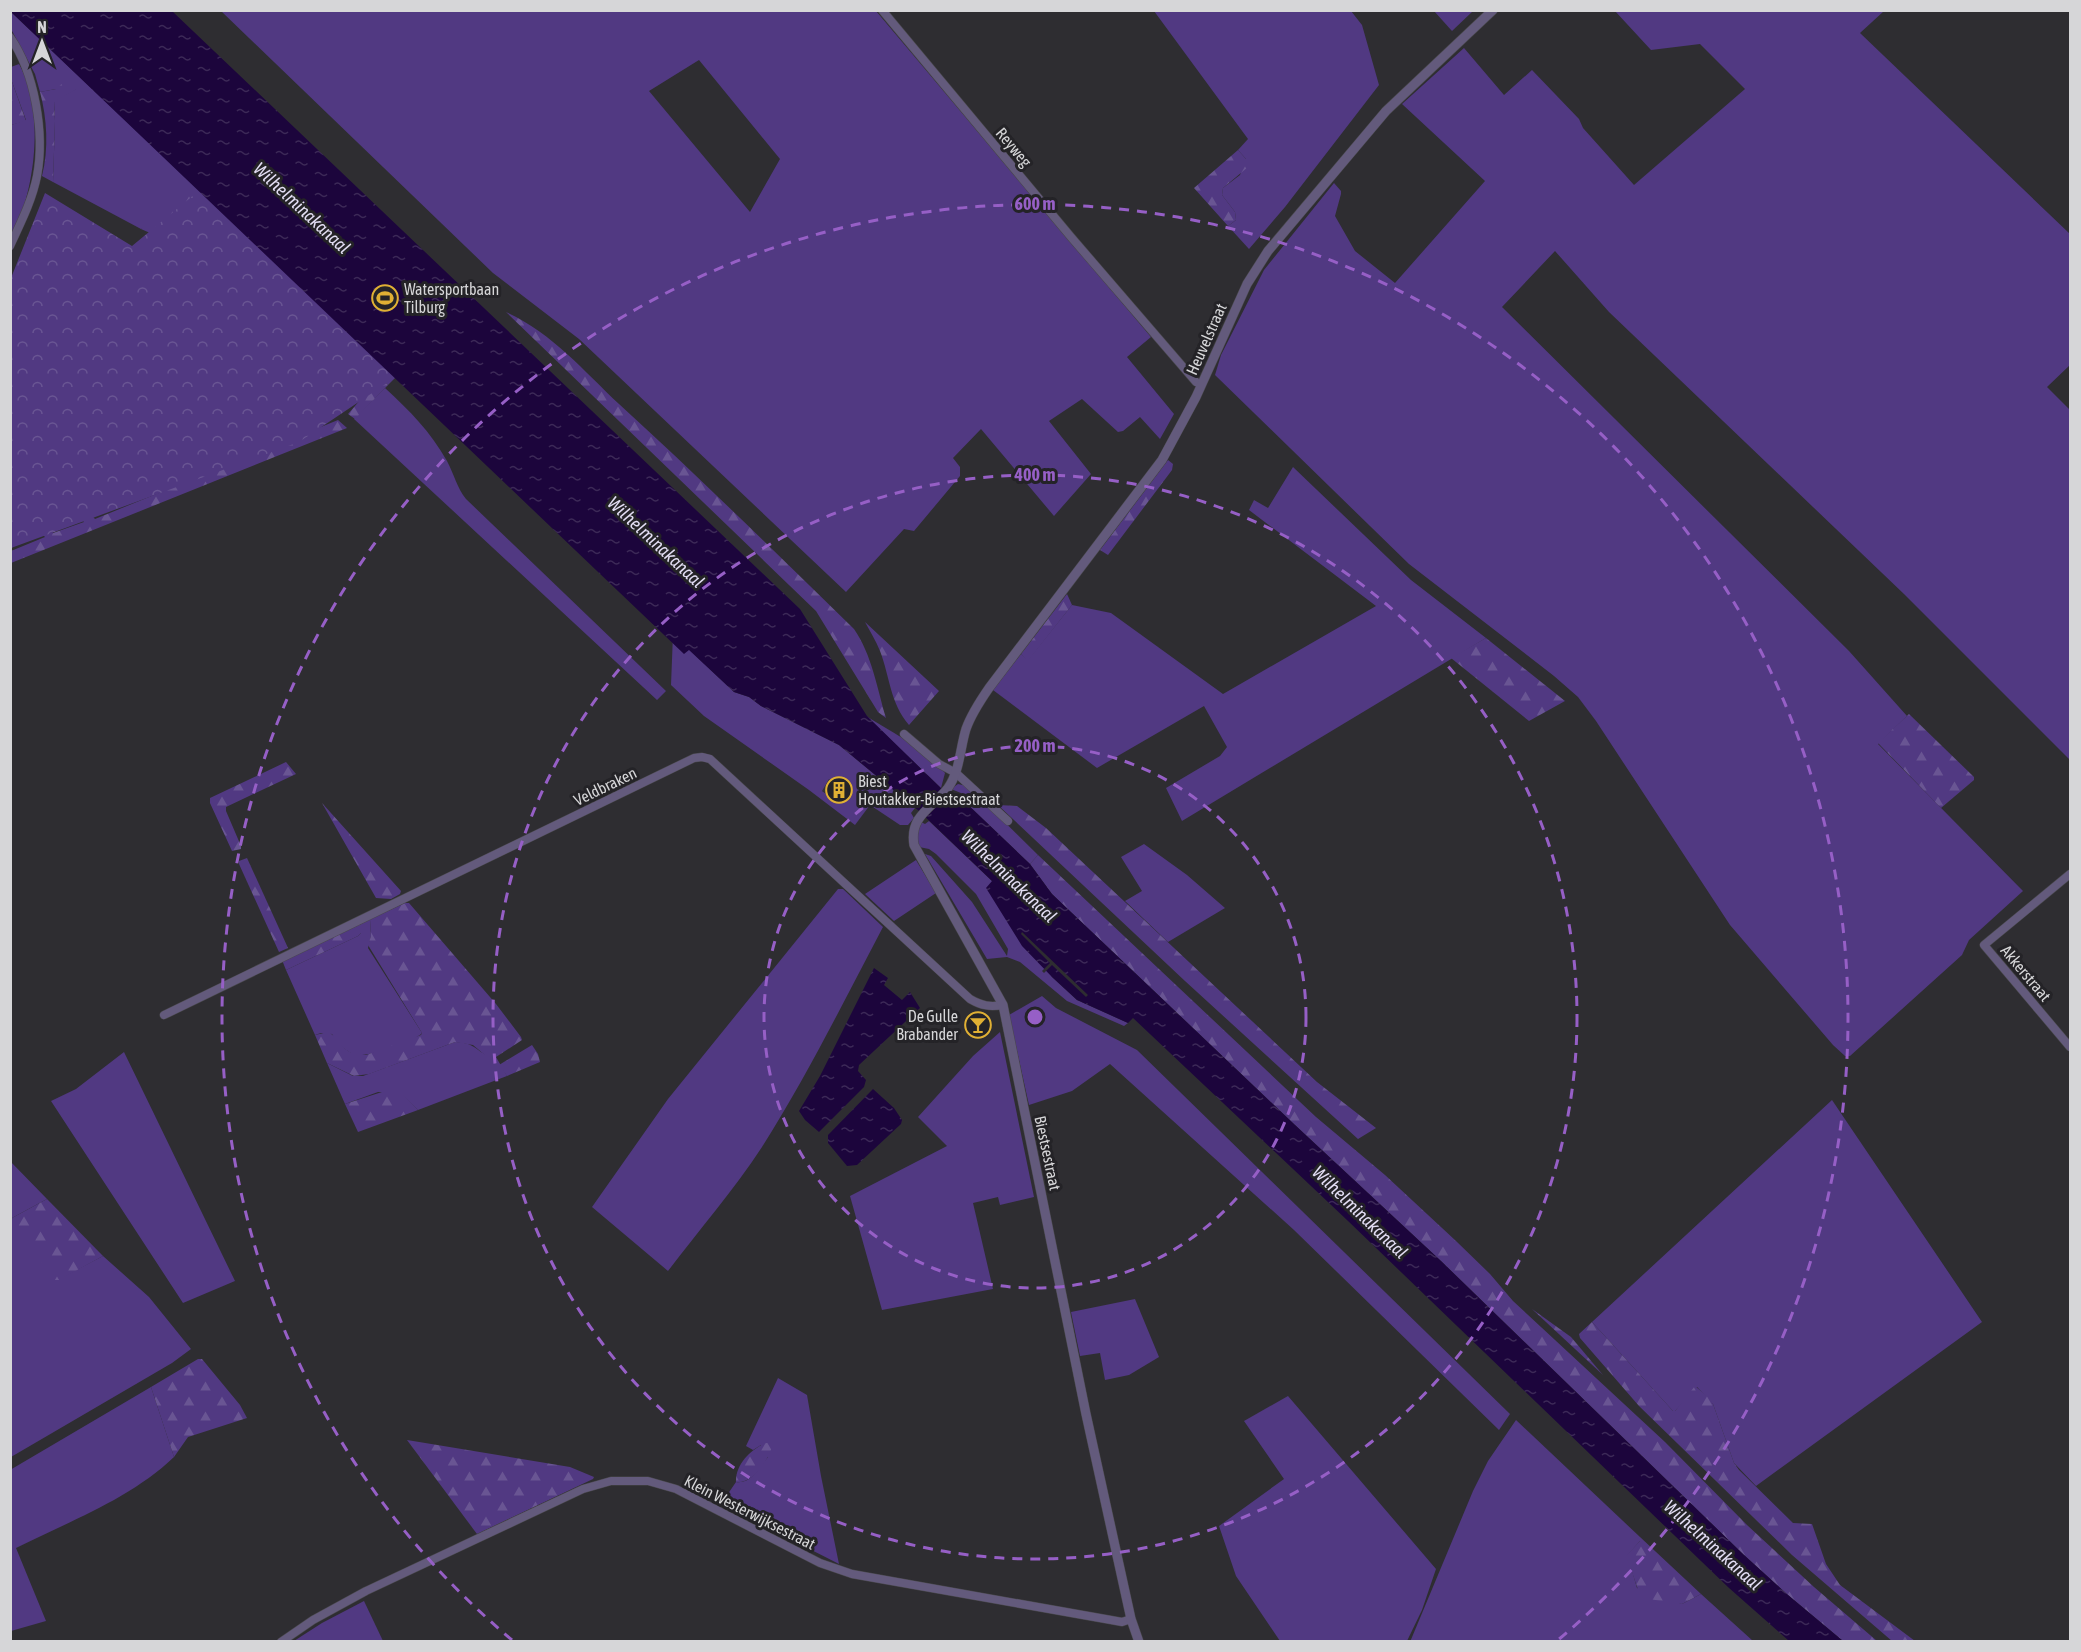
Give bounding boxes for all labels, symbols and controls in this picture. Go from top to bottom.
north arrow [12,12,72,72]
text: N [37,18,47,36]
street label: Reyweg [992,124,1036,171]
water label: Wilhelminakanaal [249,158,355,258]
text: 600 m [1015,193,1055,214]
place label: Watersportbaan Tilburg [404,280,499,317]
sports icon: Watersportbaan Tilburg [370,283,400,313]
street label: Heuvelstraat [1182,300,1230,378]
text: 400 m [1014,464,1055,485]
water label: Wilhelminakanaal [603,492,709,592]
text: 200 m [1015,735,1055,756]
street label: Veldbraken [571,763,639,809]
place label: Biest Houtakker-Biestsestraat [858,772,1001,808]
building icon: Biest Houtakker-Biestsestraat [824,775,854,805]
water label: Wilhelminakanaal [957,825,1061,927]
street label: Akkerstraat [1997,941,2055,1005]
place label: De Gulle Brabander [896,1007,958,1043]
centre of rings [1025,1007,1045,1027]
bar icon: De Gulle Brabander [963,1010,993,1040]
street label: Biestsestraat [1031,1114,1065,1192]
water label: Wilhelminakanaal [1308,1161,1412,1263]
street label: Klein Westerwijksestraat [681,1471,819,1554]
water label: Wilhelminakanaal [1660,1496,1766,1594]

